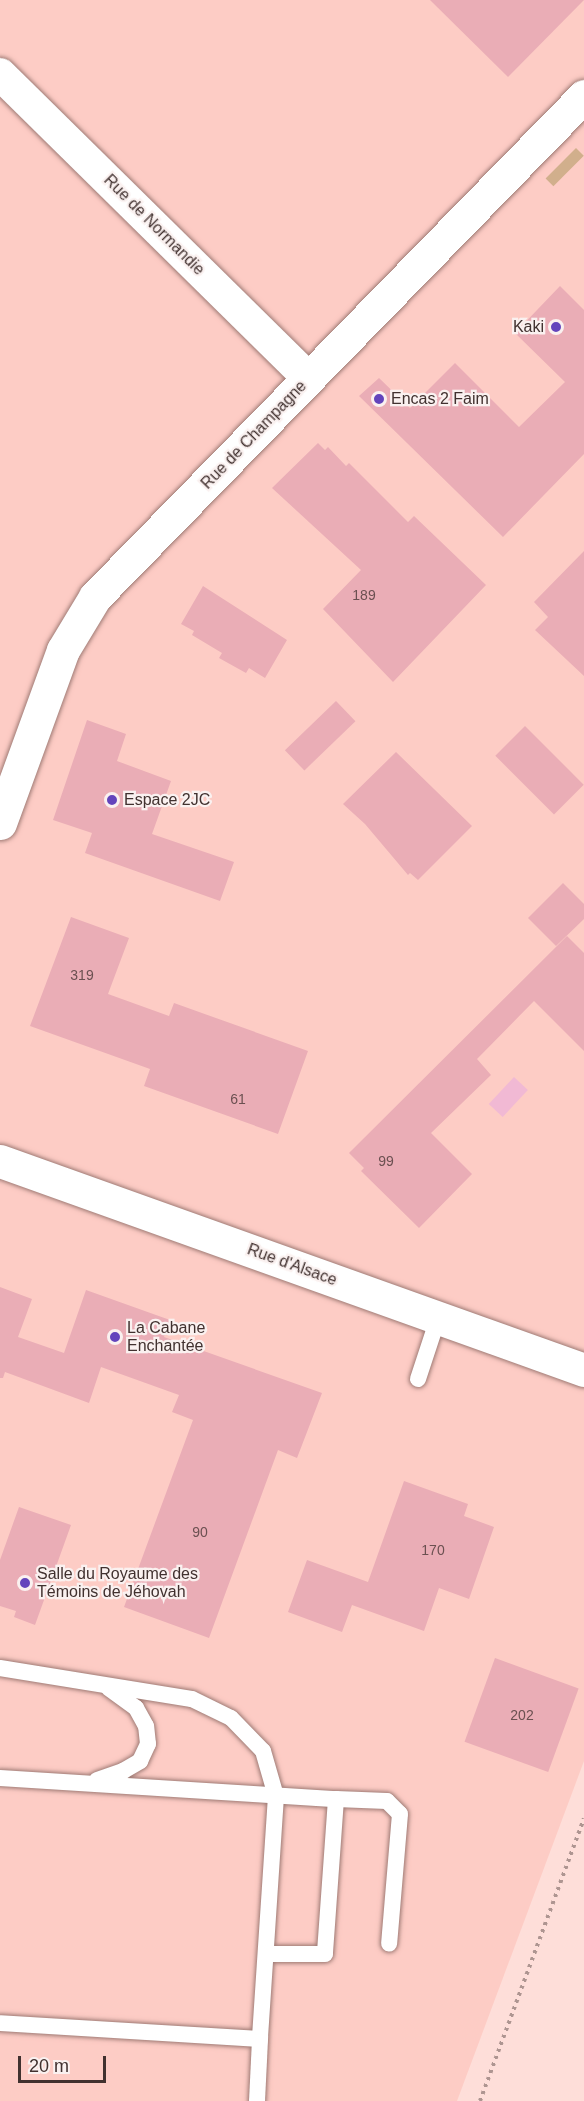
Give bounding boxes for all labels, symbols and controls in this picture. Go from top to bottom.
street label: Rue de Normandie [100,171,208,279]
place label: Kaki [513,317,544,337]
marker: Kaki [549,320,563,334]
street label: Rue de Champagne [197,377,311,493]
place label: Encas 2 Faim [391,389,489,409]
marker: Encas 2 Faim [372,392,386,406]
house number: 189 [352,587,376,603]
place label: Espace 2JC [124,790,210,810]
marker: Espace 2JC [105,793,119,807]
house number: 319 [70,967,94,983]
house number: 61 [230,1091,246,1107]
house number: 99 [378,1153,394,1169]
street label: Rue d'Alsace [245,1240,339,1290]
place label: La Cabane Enchantée [127,1318,205,1356]
marker: La Cabane Enchantée [108,1330,122,1344]
house number: 90 [192,1524,208,1540]
house number: 170 [421,1542,445,1558]
place label: Salle du Royaume des Témoins de Jéhovah [37,1564,198,1602]
marker: Salle du Royaume des Témoins de Jéhovah [18,1576,32,1590]
house number: 202 [510,1707,534,1723]
scale bar [21,2044,110,2082]
text: 20 m [29,2056,69,2076]

